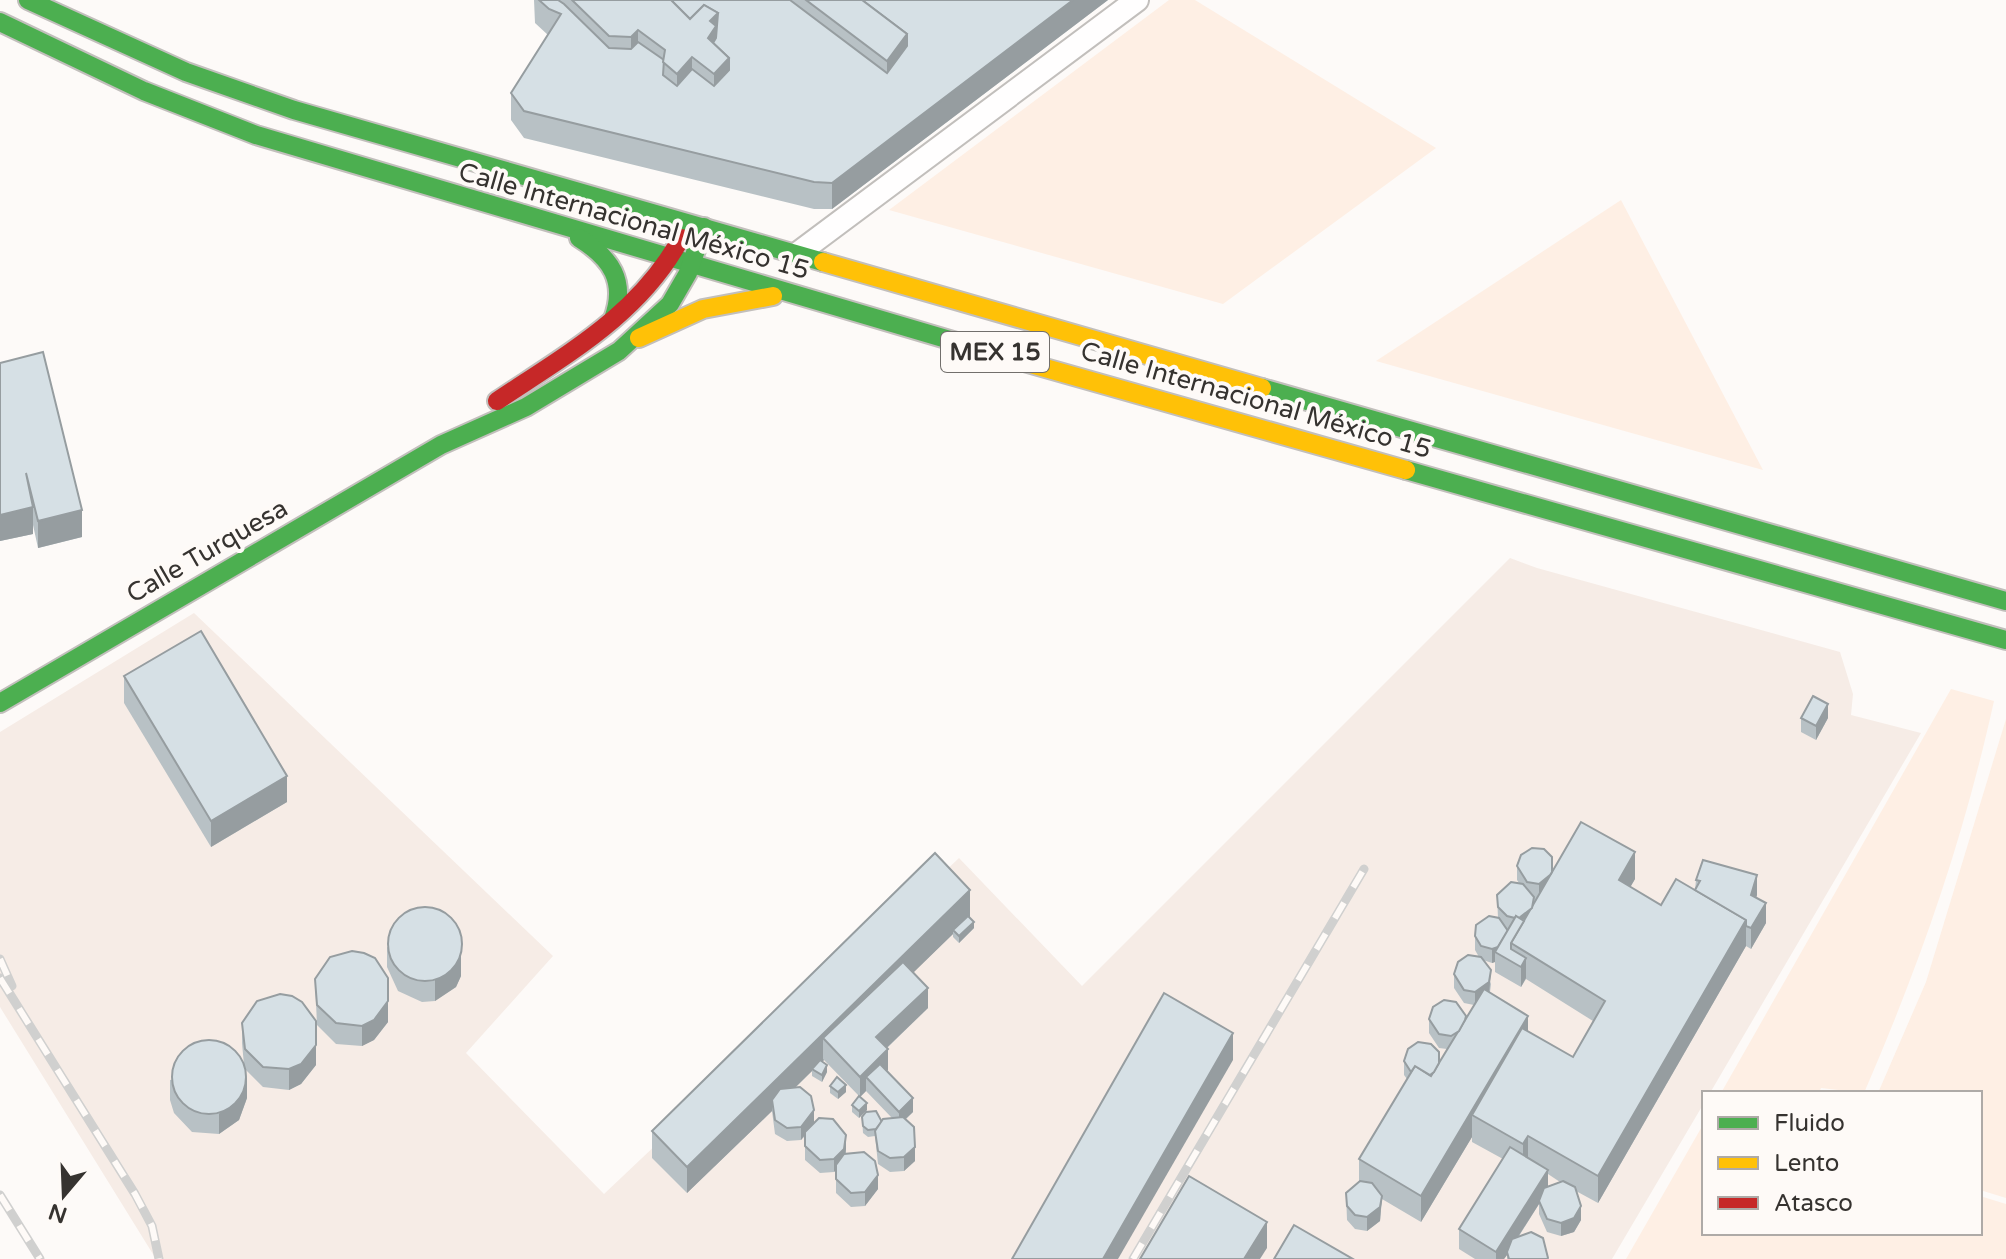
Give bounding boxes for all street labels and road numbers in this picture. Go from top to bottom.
street label: Calle Internacional México 15 [455,156,813,286]
road number: MEX 15 [941,332,1049,372]
street label: Calle Internacional México 15 [1077,335,1435,465]
street label: Calle Turquesa [121,492,293,610]

